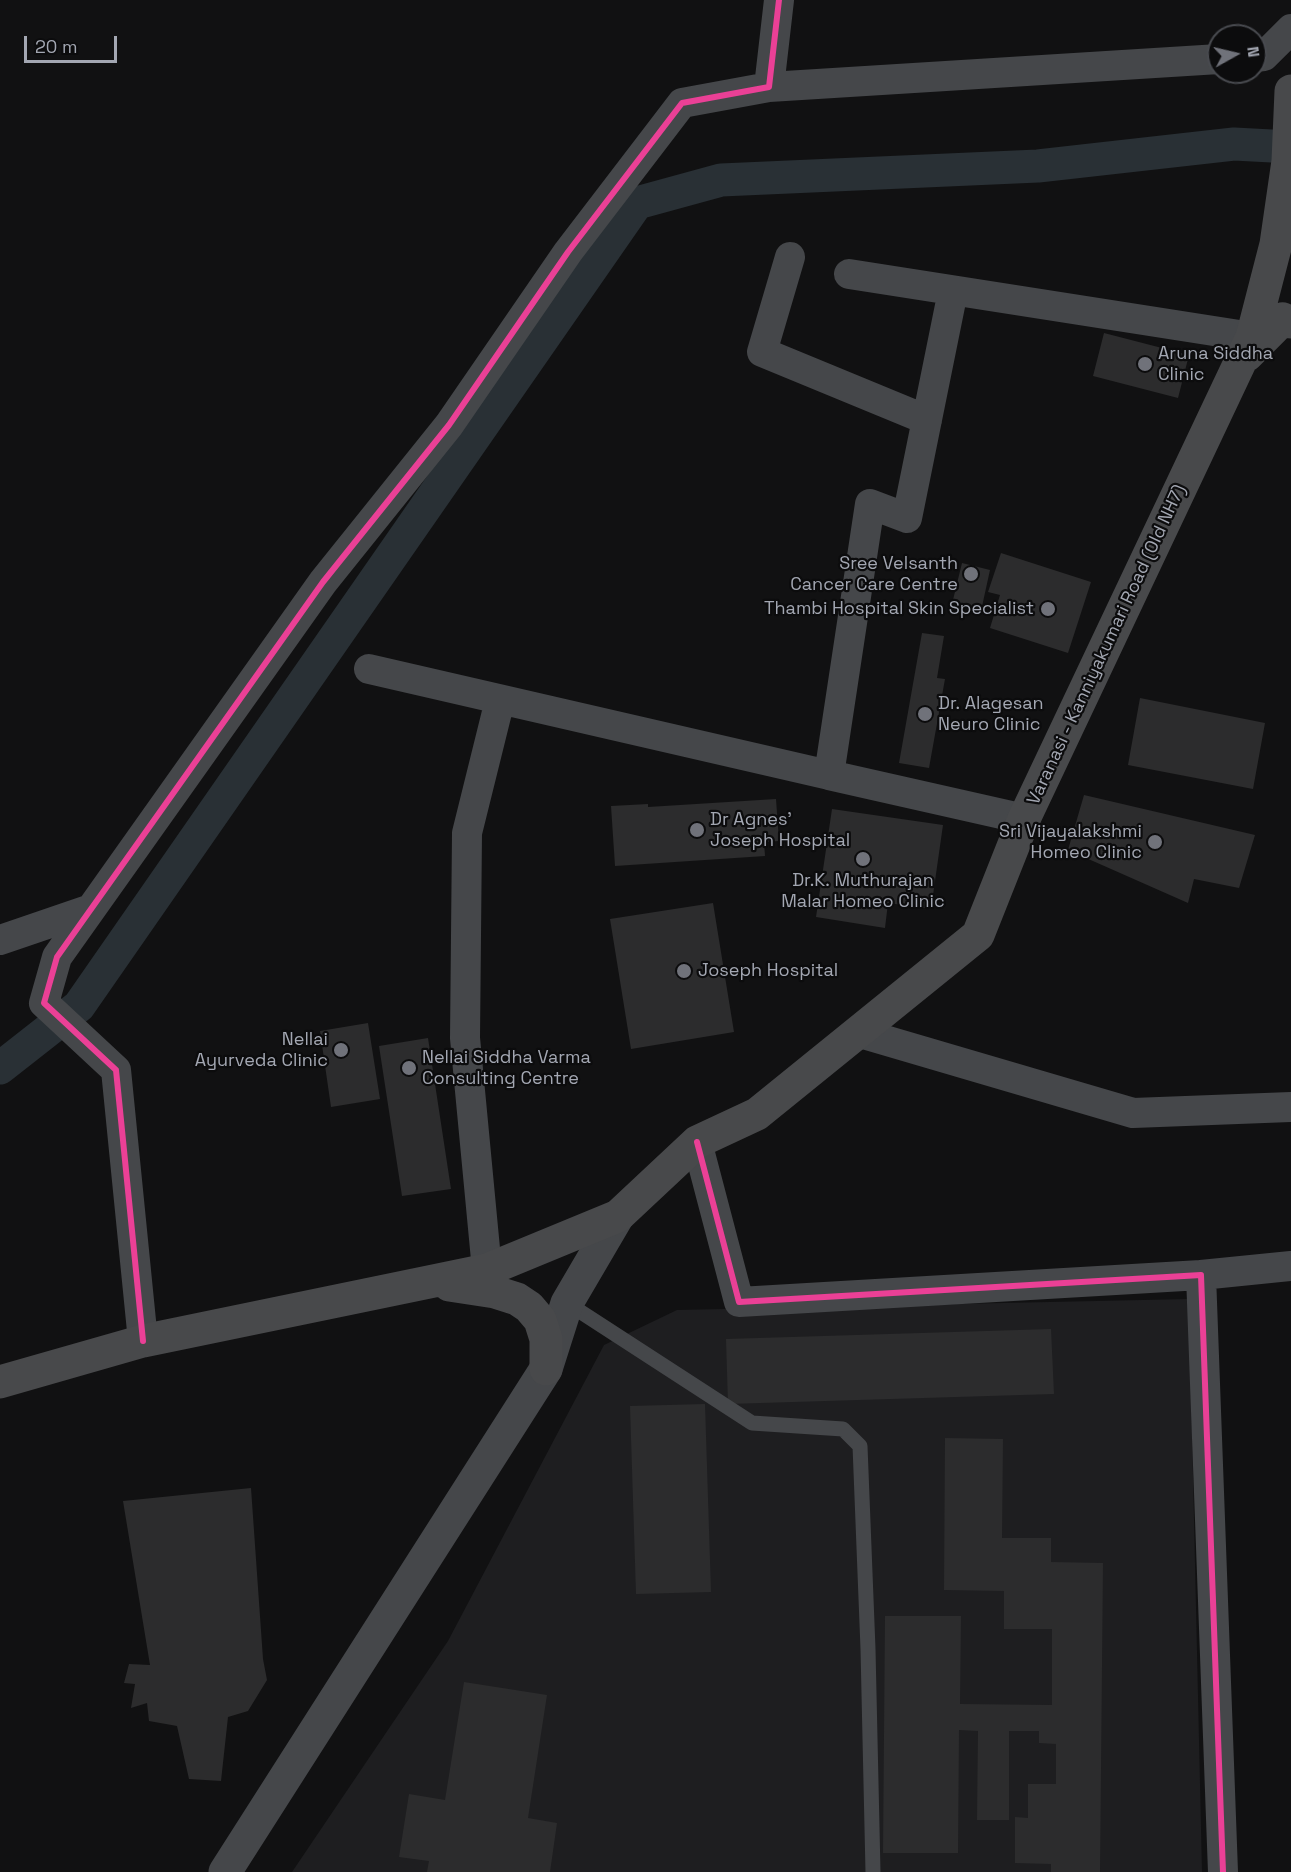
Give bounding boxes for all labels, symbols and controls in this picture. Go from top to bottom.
scale bar [27,24,120,62]
north arrow [1207,24,1267,84]
text: 20 m [35,35,78,58]
text: N [1242,45,1264,58]
place label: Aruna Siddha Clinic [1158,343,1273,386]
marker: Aruna Siddha Clinic [1136,355,1154,373]
street label: Varanasi - Kanniyakumari Road (Old NH7) [1023,482,1191,808]
place label: Sree Velsanth Cancer Care Centre [790,553,958,596]
marker: Sree Velsanth Cancer Care Centre [962,565,980,583]
place label: Thambi Hospital Skin Specialist [764,598,1034,620]
marker: Thambi Hospital Skin Specialist [1039,600,1057,618]
place label: Dr. Alagesan Neuro Clinic [938,693,1044,736]
marker: Dr. Alagesan Neuro Clinic [916,705,934,723]
place label: Dr Agnes' Joseph Hospital [710,809,850,852]
marker: Dr Agnes' Joseph Hospital [688,821,706,839]
place label: Sri Vijayalakshmi Homeo Clinic [999,821,1142,864]
marker: Sri Vijayalakshmi Homeo Clinic [1146,833,1164,851]
marker: Dr.K. Muthurajan Malar Homeo Clinic [854,850,872,868]
place label: Dr.K. Muthurajan Malar Homeo Clinic [781,870,945,912]
place label: Joseph Hospital [698,960,838,982]
marker: Joseph Hospital [675,962,693,980]
place label: Nellai Ayurveda Clinic [195,1029,328,1072]
marker: Nellai Ayurveda Clinic [332,1041,350,1059]
place label: Nellai Siddha Varma Consulting Centre [422,1047,591,1090]
marker: Nellai Siddha Varma Consulting Centre [400,1059,418,1077]

